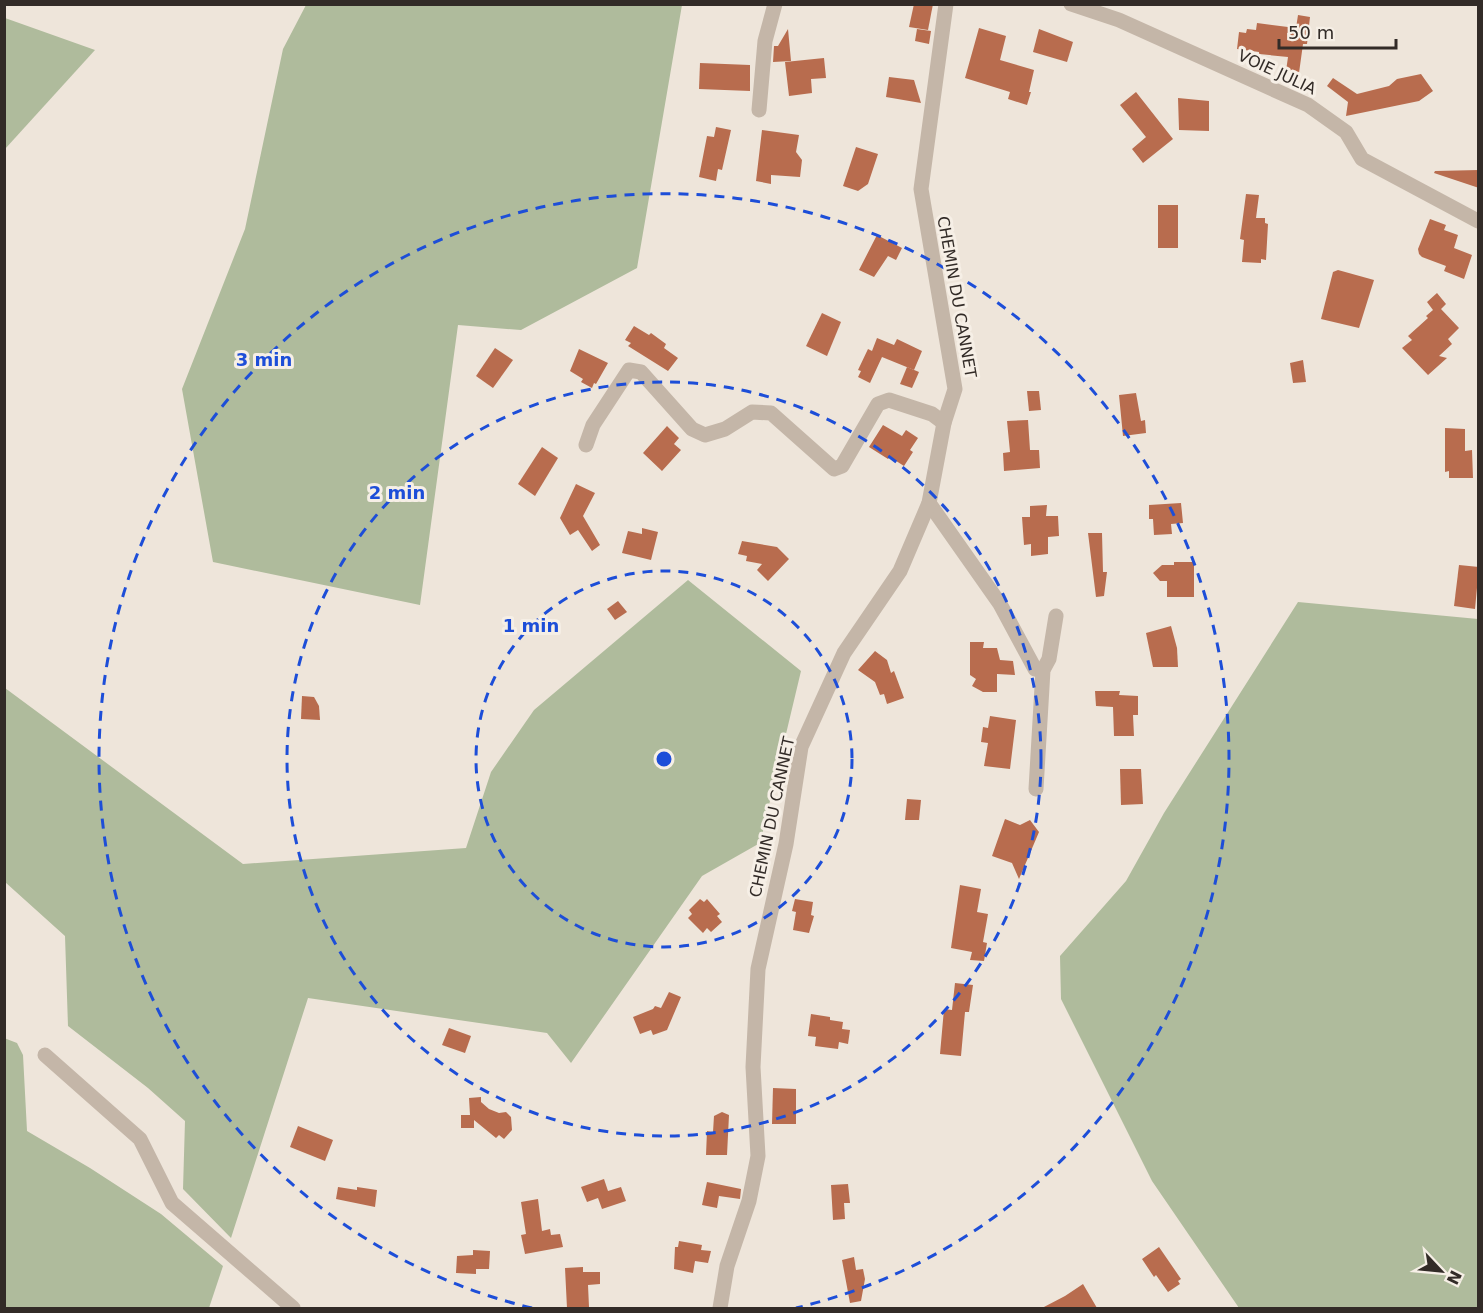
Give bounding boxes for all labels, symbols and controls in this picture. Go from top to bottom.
scale bar [1279,12,1396,50]
text: 50 m [1288,22,1334,43]
street label: VOIE JULIA [1235,46,1319,98]
street label: CHEMIN DU CANNET [933,215,981,380]
text: 3 min [236,349,292,370]
text: 2 min [369,482,425,503]
text: 1 min [503,615,559,636]
street label: CHEMIN DU CANNET [746,735,798,899]
centre of rings [654,749,674,769]
north arrow [1411,1241,1471,1301]
text: N [1443,1267,1466,1288]

